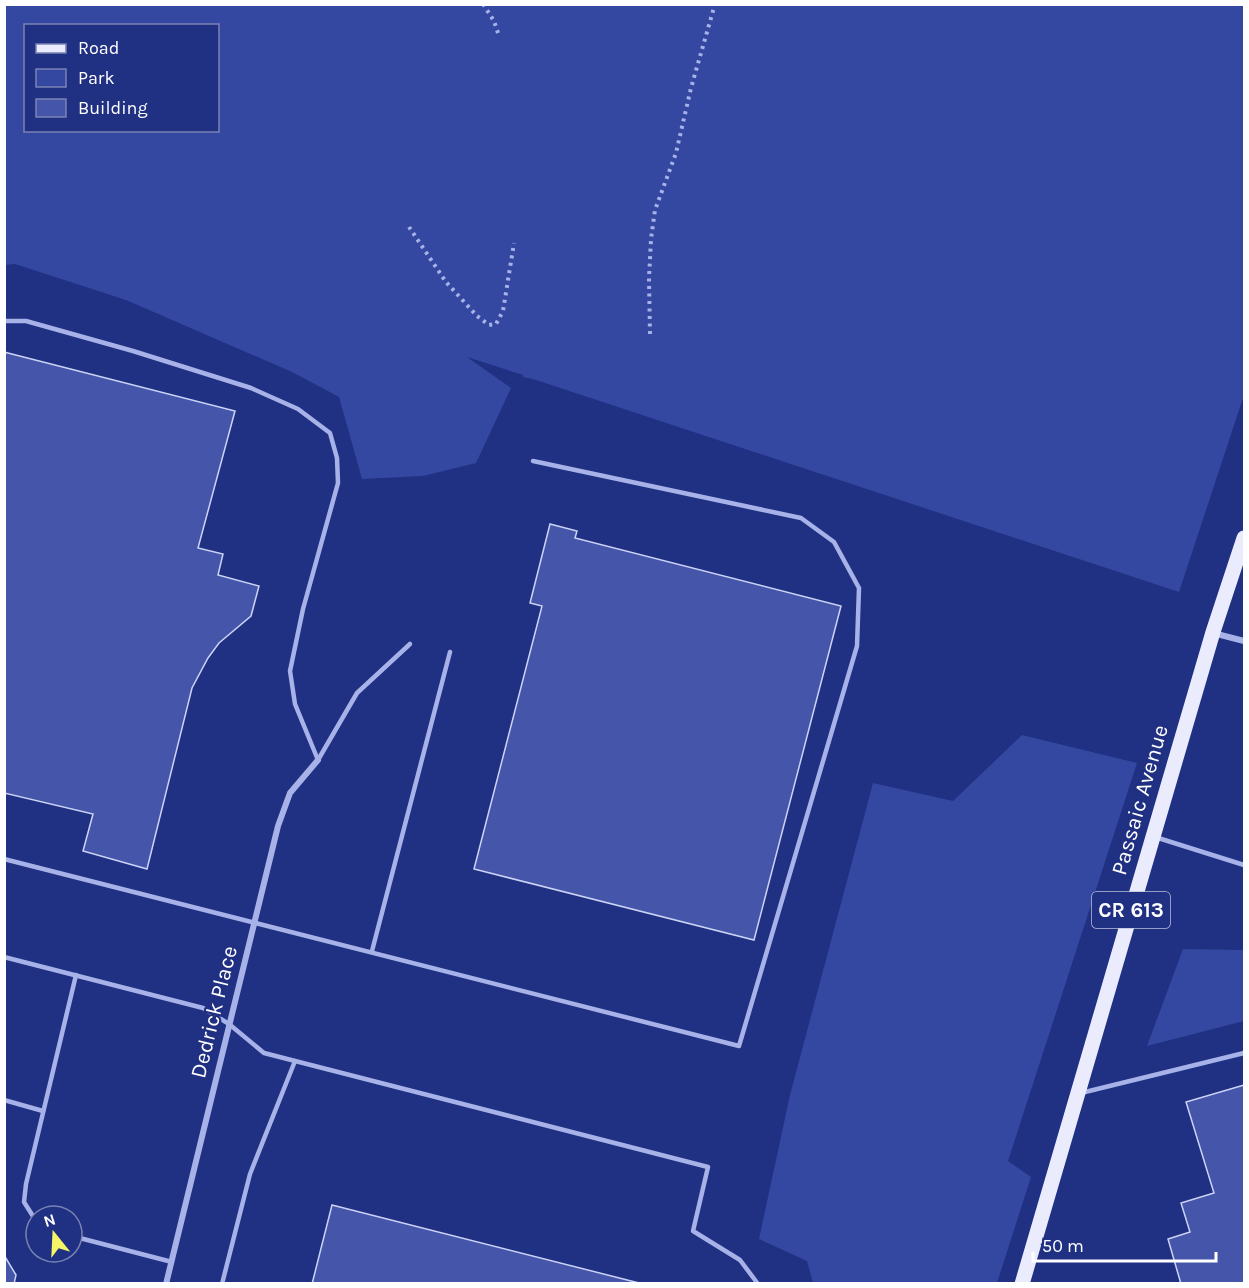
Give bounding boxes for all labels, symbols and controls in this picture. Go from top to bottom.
legend [24,24,219,132]
text: Road [78,37,119,59]
text: Park [78,67,115,89]
text: Building [78,97,148,119]
street label: Passaic Avenue [1106,722,1174,878]
road number: CR 613 [1092,892,1170,928]
street label: Dedrick Place [185,943,243,1081]
north arrow [24,1204,84,1264]
text: N [41,1209,58,1231]
scale bar [1033,1225,1216,1263]
text: 50 m [1042,1235,1084,1257]

